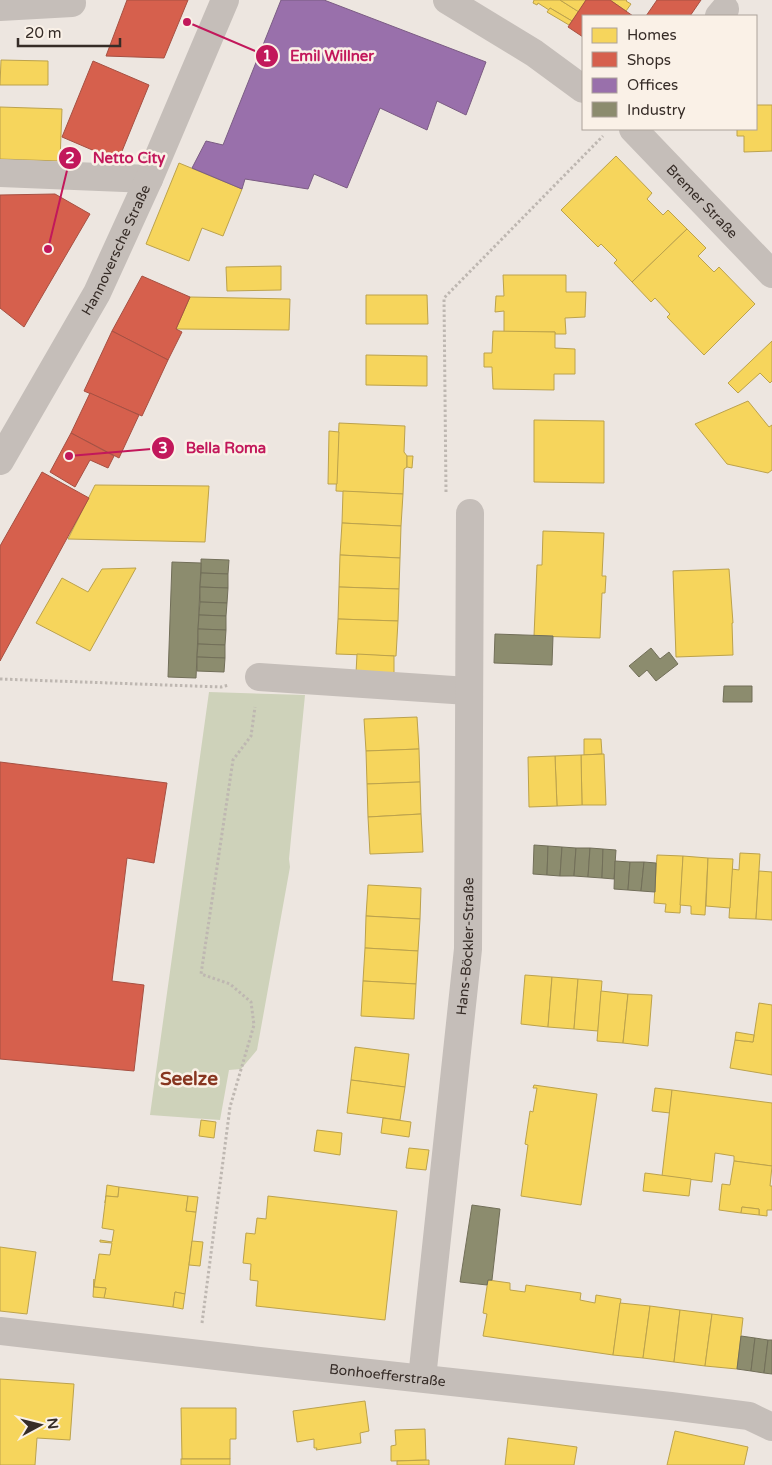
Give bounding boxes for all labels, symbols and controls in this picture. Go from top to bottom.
scale bar [18,15,120,47]
legend [582,15,757,130]
text: 20 m [25,24,62,42]
text: Homes [627,26,677,44]
callout: Emil Willner [255,41,384,71]
text: 1 [262,47,272,65]
text: Emil Willner [290,47,374,65]
text: Shops [627,51,671,69]
text: Offices [627,76,678,94]
text: Industry [627,101,686,119]
callout: Netto City [58,143,175,173]
text: 2 [65,149,75,167]
text: Netto City [93,149,165,168]
street label: Bremer Straße [663,161,742,242]
street label: Hannoversche Straße [78,182,154,318]
callout: Bella Roma [151,433,277,463]
text: 3 [158,439,168,457]
text: Bella Roma [186,439,266,457]
street label: Hans-Böckler-Straße [452,877,477,1016]
district label: Seelze [160,1068,218,1090]
street label: Bonhoefferstraße [328,1360,447,1390]
north arrow [15,1400,65,1450]
text: N [43,1417,62,1430]

